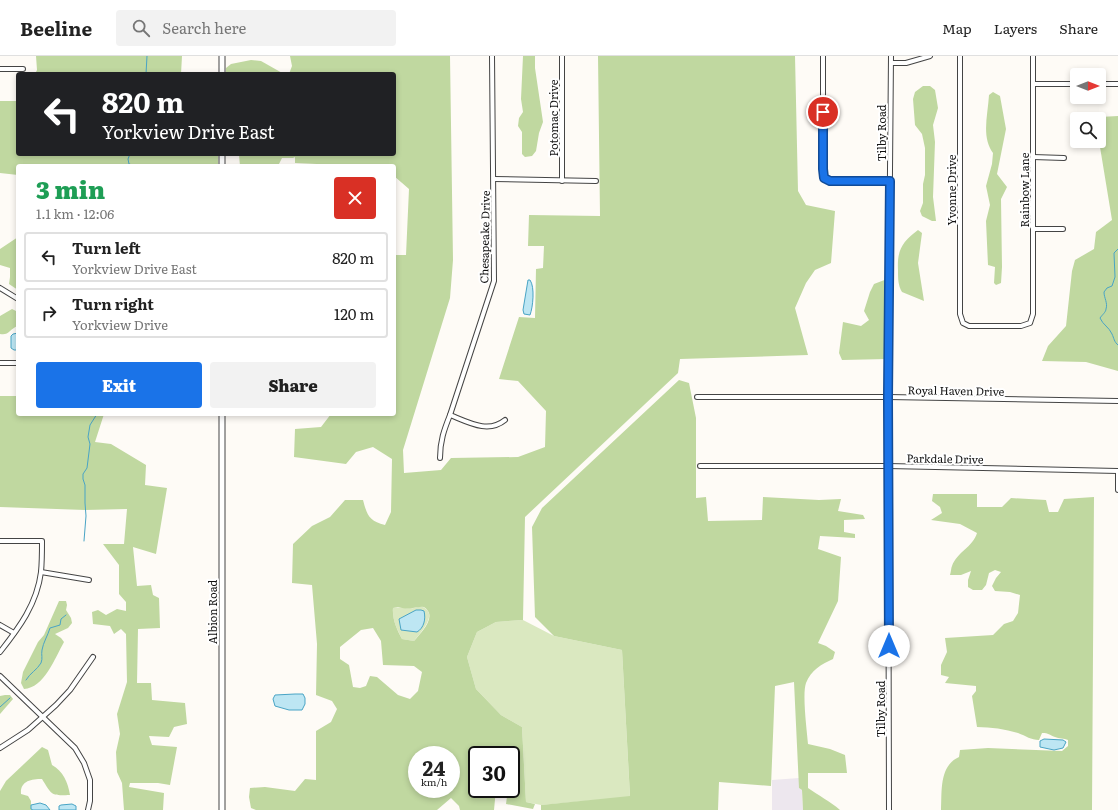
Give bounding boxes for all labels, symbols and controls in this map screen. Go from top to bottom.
search box [116,10,396,46]
text: Beeline [20,14,92,42]
text: Search here [162,16,246,39]
icon: search [130,17,152,39]
text: Map [942,18,972,38]
text: Layers [994,18,1037,38]
text: Share [1059,18,1098,38]
north arrow [1070,68,1106,104]
map controls [1070,68,1106,148]
street label: Potomac Drive [545,79,561,156]
text: 820 m [102,80,184,122]
icon: left [36,88,88,140]
pin [806,95,840,129]
icon: arrive [812,101,834,123]
street label: Tilby Road [873,104,889,162]
button: search [1070,112,1106,148]
text: Yorkview Drive East [102,118,275,145]
street label: Rainbow Lane [1016,152,1032,227]
street label: Yvonne Drive [943,154,959,225]
text: 3 min [36,171,105,206]
button: close [334,177,376,219]
street label: Chesapeake Drive [475,190,493,284]
text: 1.1 km · 12:06 [36,204,114,223]
text: Turn left [72,236,141,259]
icon: left [38,246,60,268]
text: 820 m [332,246,374,269]
text: Yorkview Drive East [72,259,197,278]
text: Turn right [72,292,154,315]
icon: right [38,302,60,324]
text: 120 m [334,302,374,325]
text: Yorkview Drive [72,315,168,334]
button: Exit [36,362,202,408]
button: Share [210,362,376,408]
street label: Royal Haven Drive [907,381,1005,399]
street label: Parkdale Drive [906,449,984,467]
street label: Albion Road [204,579,220,644]
position arrow [868,625,910,667]
street label: Tilby Road [872,680,888,738]
speed limit sign: 30 [468,746,520,798]
text: 24 [423,752,445,782]
text: km/h [421,774,447,789]

